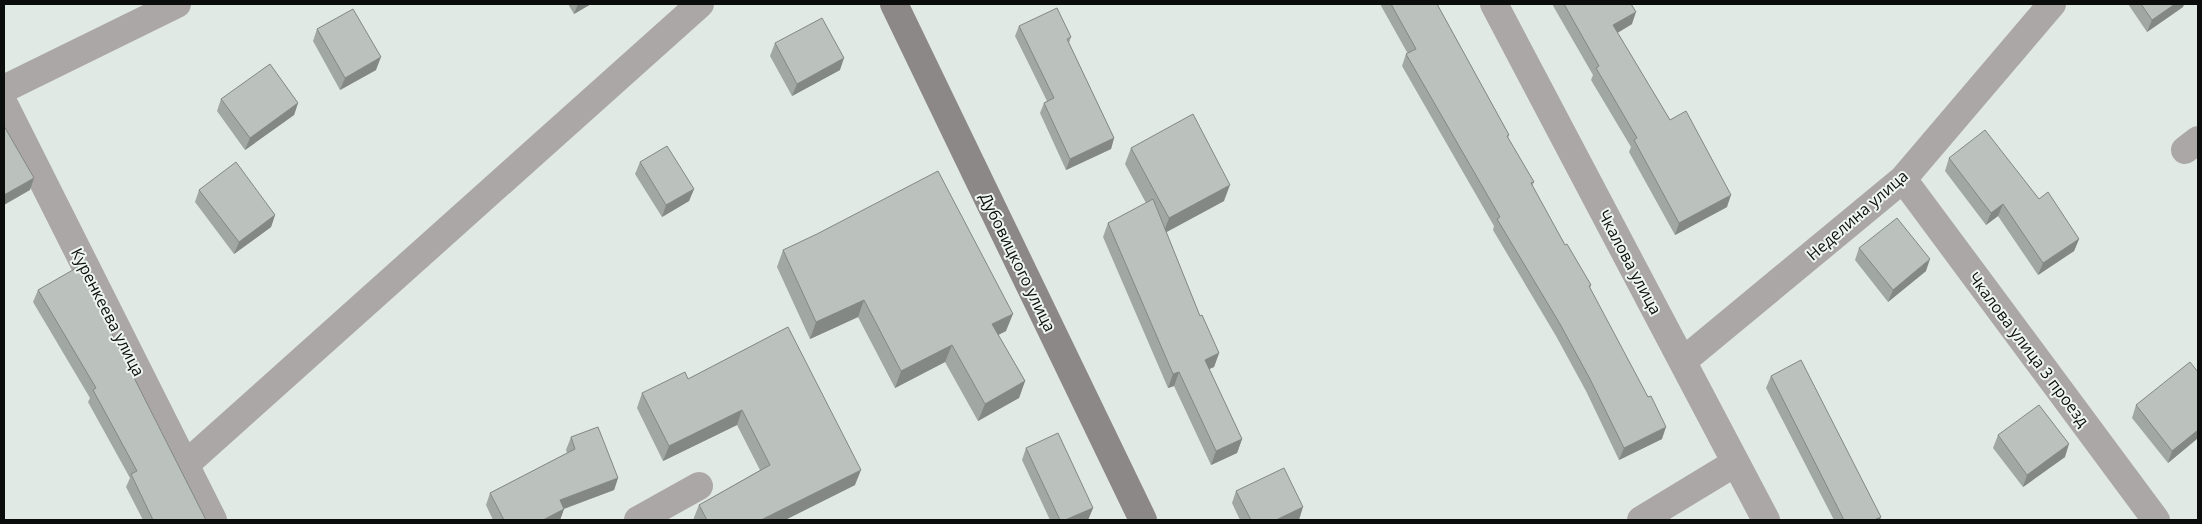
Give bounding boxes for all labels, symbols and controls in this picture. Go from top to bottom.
street label: Неделина улица [1802,165,1912,265]
street label: Дубовицкого улица [975,189,1061,335]
street label: Чкалова улица [1593,206,1667,318]
street label: Куренкеева улица [66,244,150,380]
street label: Чкалова улица 3 проезд [1964,267,2094,431]

